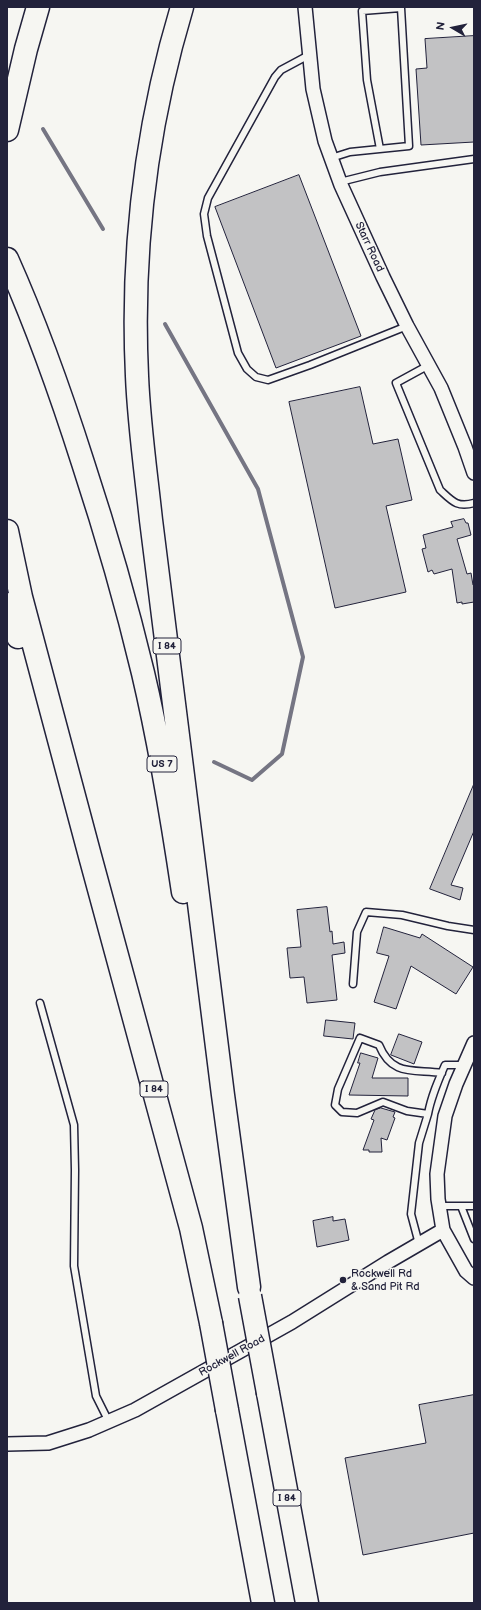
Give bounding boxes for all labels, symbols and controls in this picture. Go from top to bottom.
north arrow [433,8,473,48]
text: N [434,21,448,31]
street label: Starr Road [352,220,386,274]
road number: I 84 [153,638,181,654]
road number: US 7 [147,756,177,772]
road number: I 84 [140,1081,168,1097]
place label: Rockwell Rd & Sand Pit Rd [351,1267,420,1293]
marker: Rockwell Rd & Sand Pit Rd [338,1275,348,1285]
street label: Rockwell Road [197,1332,267,1380]
road number: I 84 [273,1490,301,1506]

